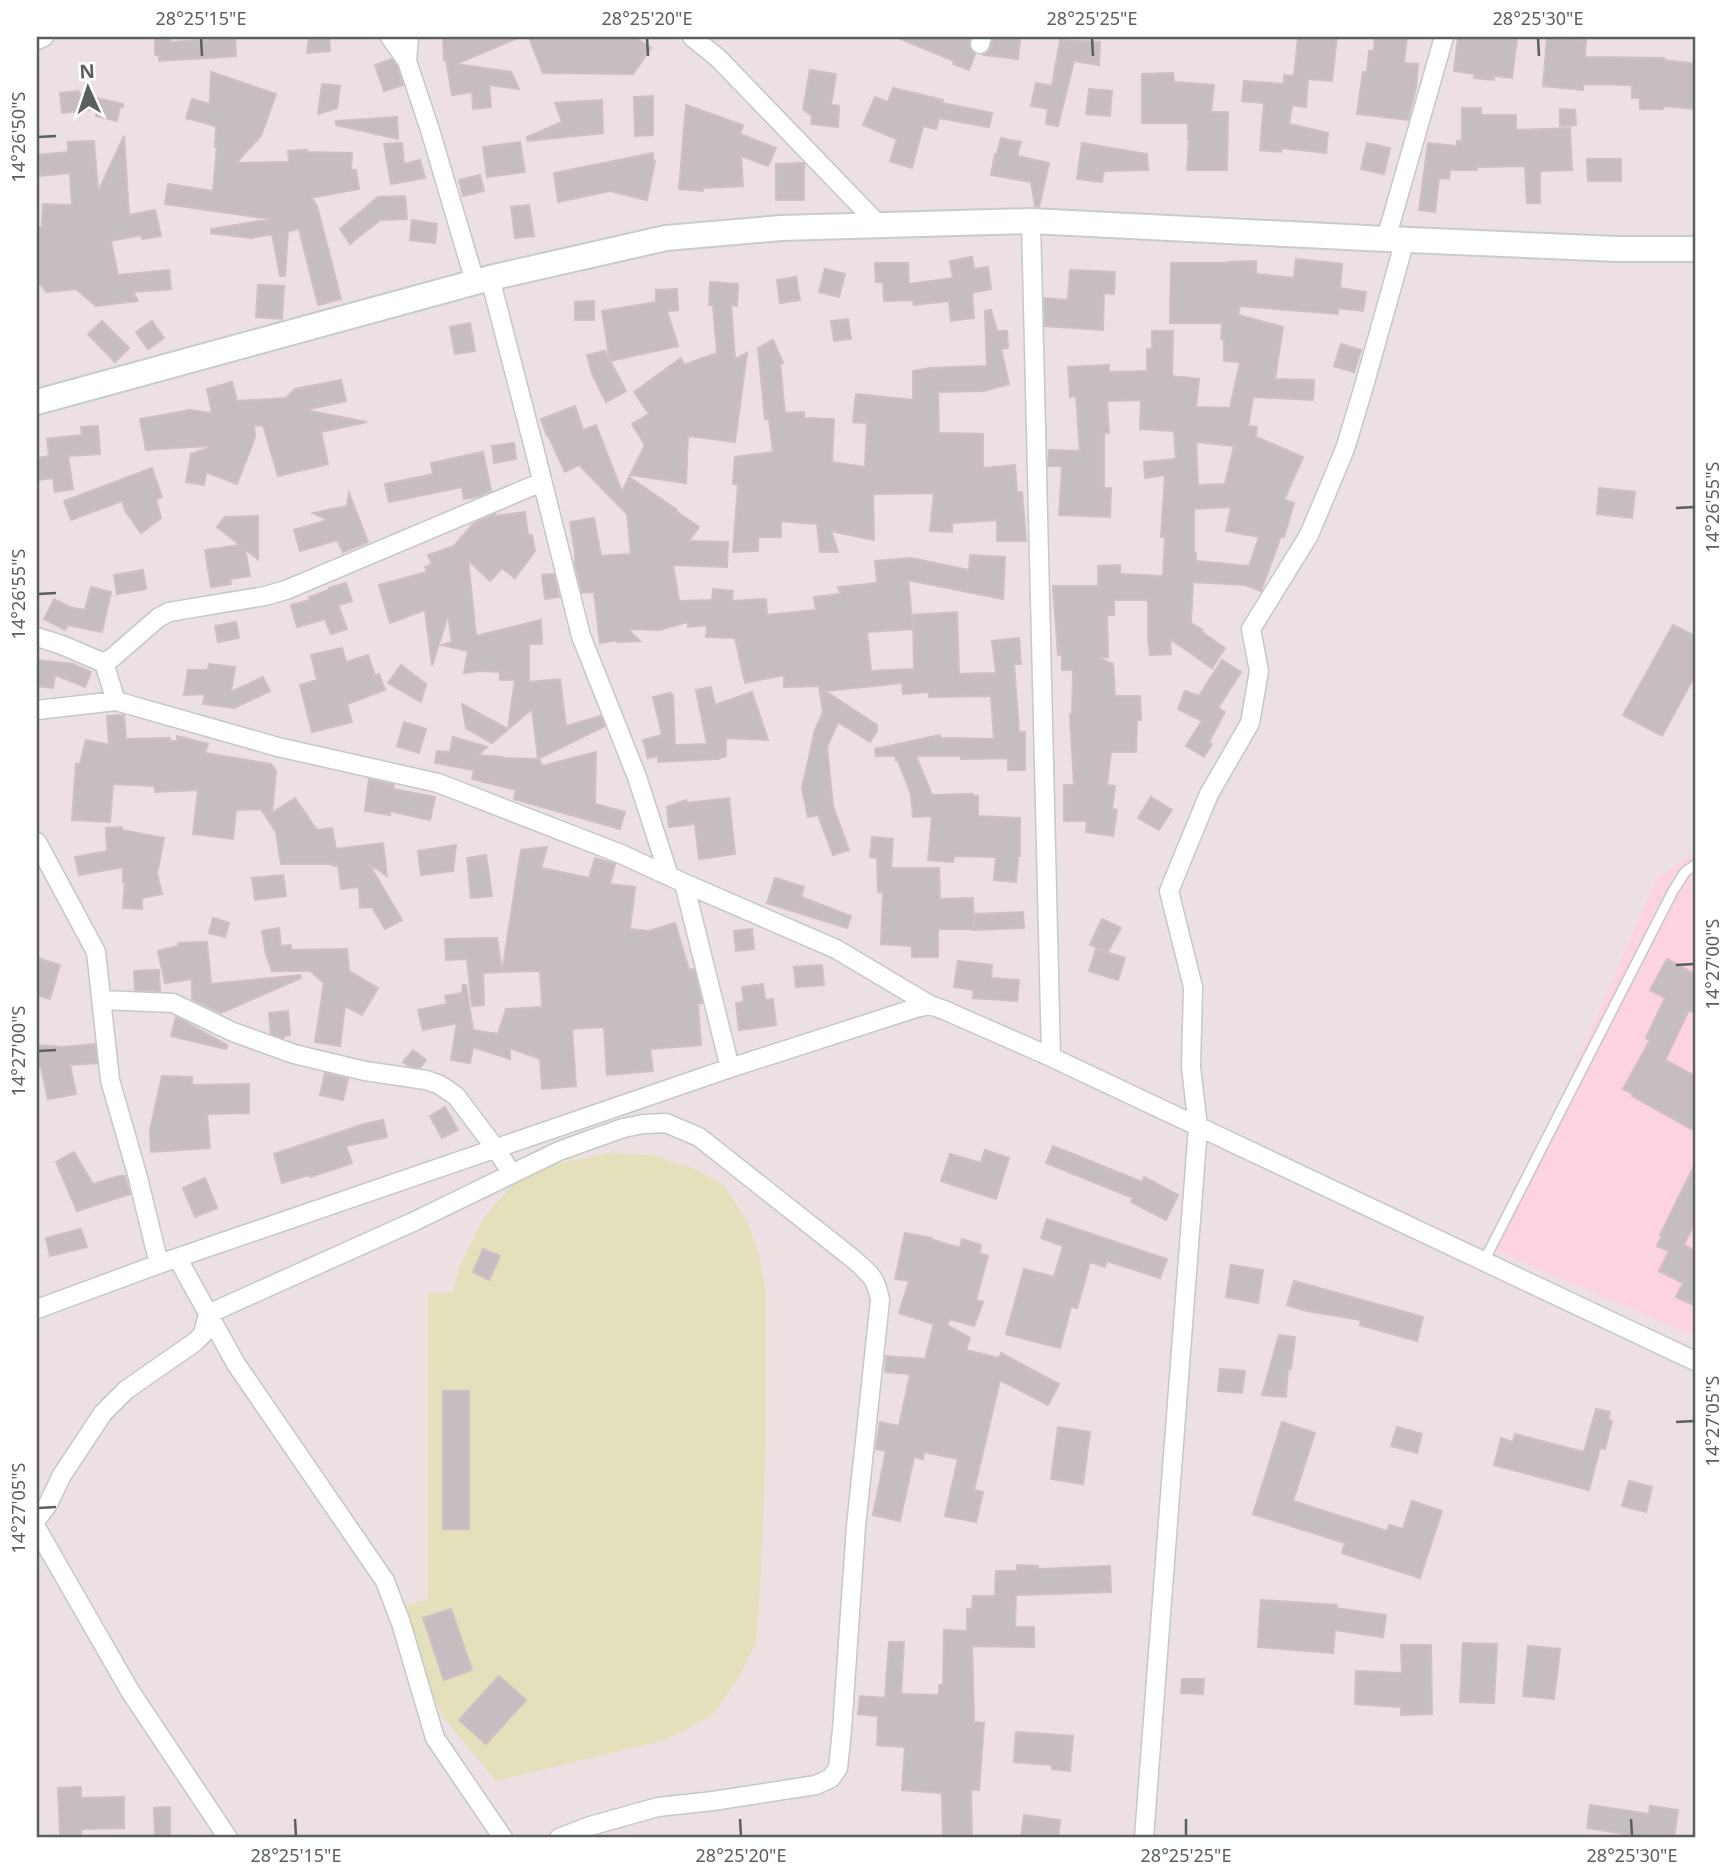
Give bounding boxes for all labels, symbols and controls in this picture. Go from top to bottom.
text: 28°25'15"E [156,6,246,30]
text: 28°25'20"E [602,6,692,30]
text: 28°25'25"E [1047,6,1137,30]
text: 28°25'30"E [1493,6,1583,30]
north arrow [52,52,122,122]
text: N [79,58,96,84]
text: 14°26'50"S [6,92,30,182]
text: 14°26'55"S [1700,462,1724,552]
text: 14°26'55"S [6,549,30,639]
text: 14°27'00"S [1700,919,1724,1009]
text: 14°27'00"S [6,1006,30,1096]
text: 14°27'05"S [1700,1376,1724,1466]
text: 14°27'05"S [6,1463,30,1553]
text: 28°25'15"E [251,1843,341,1867]
text: 28°25'20"E [696,1843,786,1867]
text: 28°25'25"E [1141,1843,1231,1867]
text: 28°25'30"E [1587,1843,1677,1867]

